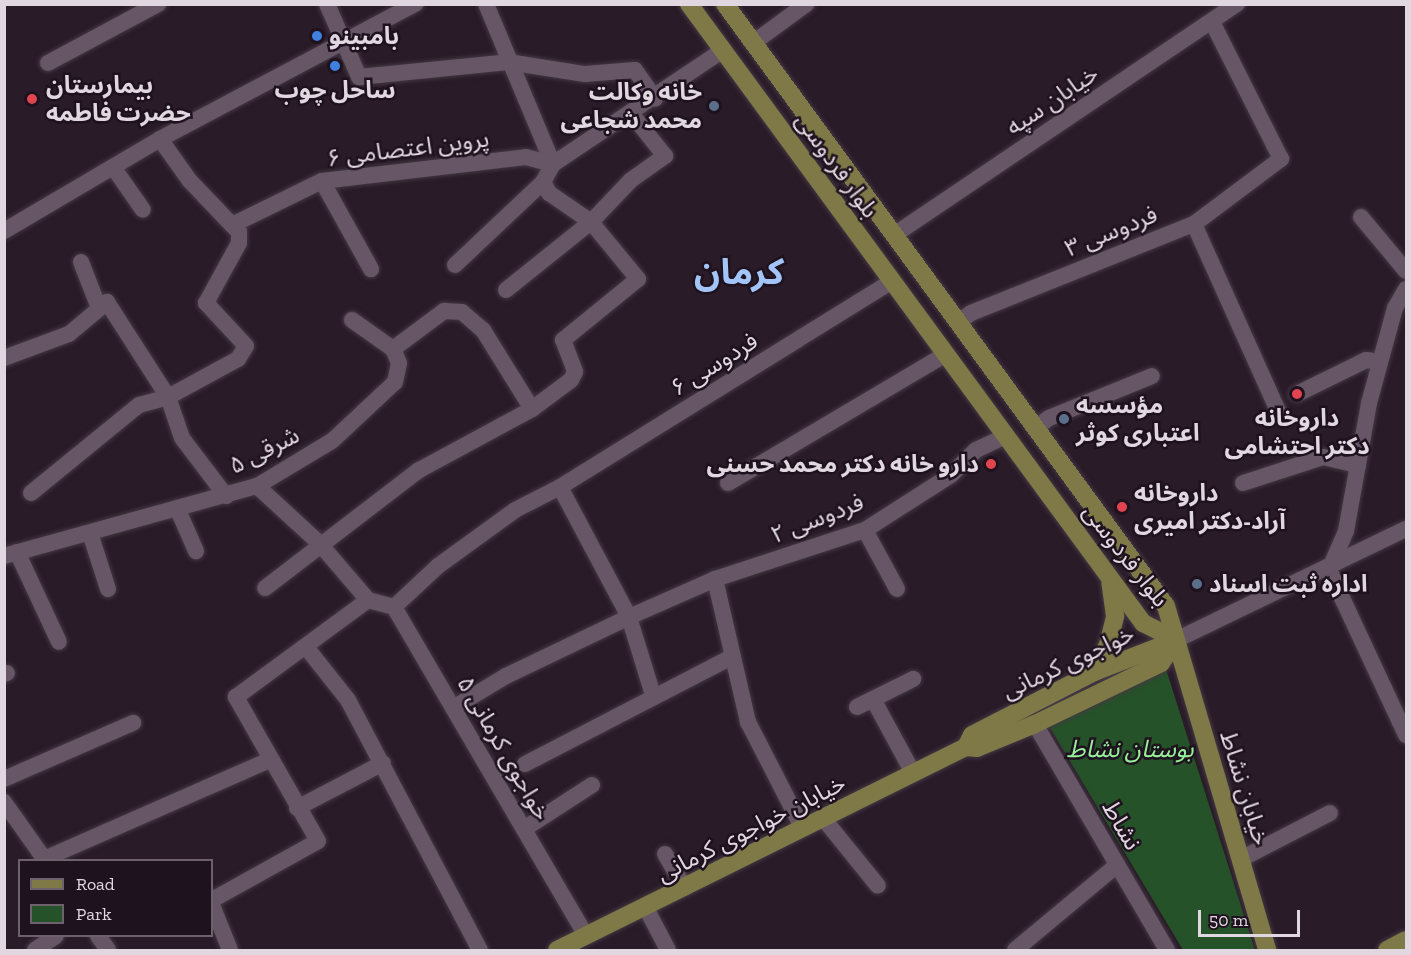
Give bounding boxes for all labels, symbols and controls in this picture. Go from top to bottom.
place label: بامبینو [329,22,399,50]
marker: بامبینو [310,29,324,43]
marker: ساحل چوب [328,59,342,73]
street label: خیابان سپه [1000,59,1104,141]
place label: بیمارستان حضرت فاطمه [46,71,191,127]
place label: ساحل چوب [274,76,396,104]
place label: خانه وکالت محمد شجاعی [560,78,702,134]
marker: بیمارستان حضرت فاطمه [23,90,41,108]
marker: خانه وکالت محمد شجاعی [707,99,721,113]
street label: بلوار فردوسی [789,107,885,223]
street label: پروین اعتصامی ۶ [325,124,491,172]
street label: فردوسی ۳ [1060,199,1162,263]
district label: کرمان [694,250,784,294]
street label: فردوسی ۶ [665,326,763,402]
marker: داروخانه دکتر احتشامی [1290,387,1304,401]
place label: مؤسسه اعتباری کوثر [1076,391,1199,447]
place label: داروخانه دکتر احتشامی [1224,404,1370,460]
marker: مؤسسه اعتباری کوثر [1057,412,1071,426]
street label: شرقی ۵ [224,420,304,480]
place label: دارو خانه دکتر محمد حسنی [706,450,979,478]
marker: دارو خانه دکتر محمد حسنی [984,457,998,471]
place label: داروخانه آراد-دکتر امیری [1134,479,1286,535]
street label: فردوسی ۲ [766,487,868,549]
street label: بلوار فردوسی [1077,498,1175,612]
marker: داروخانه آراد-دکتر امیری [1115,500,1129,514]
place label: اداره ثبت اسناد [1209,570,1367,598]
marker: اداره ثبت اسناد [1190,577,1204,591]
street label: خواجوی کرمانی [997,619,1139,705]
street label: خواجوی کرمانی ۵ [451,671,557,825]
street label: خیابان نشاط [1214,727,1276,849]
park label: بوستان نشاط [1066,735,1194,763]
street label: خیابان خواجوی کرمانی [652,768,850,888]
street label: نشاط [1096,795,1148,855]
legend [18,859,213,937]
text: Road [76,873,115,895]
scale bar [1201,898,1303,936]
text: Park [76,903,112,925]
text: 50 m [1209,909,1248,931]

